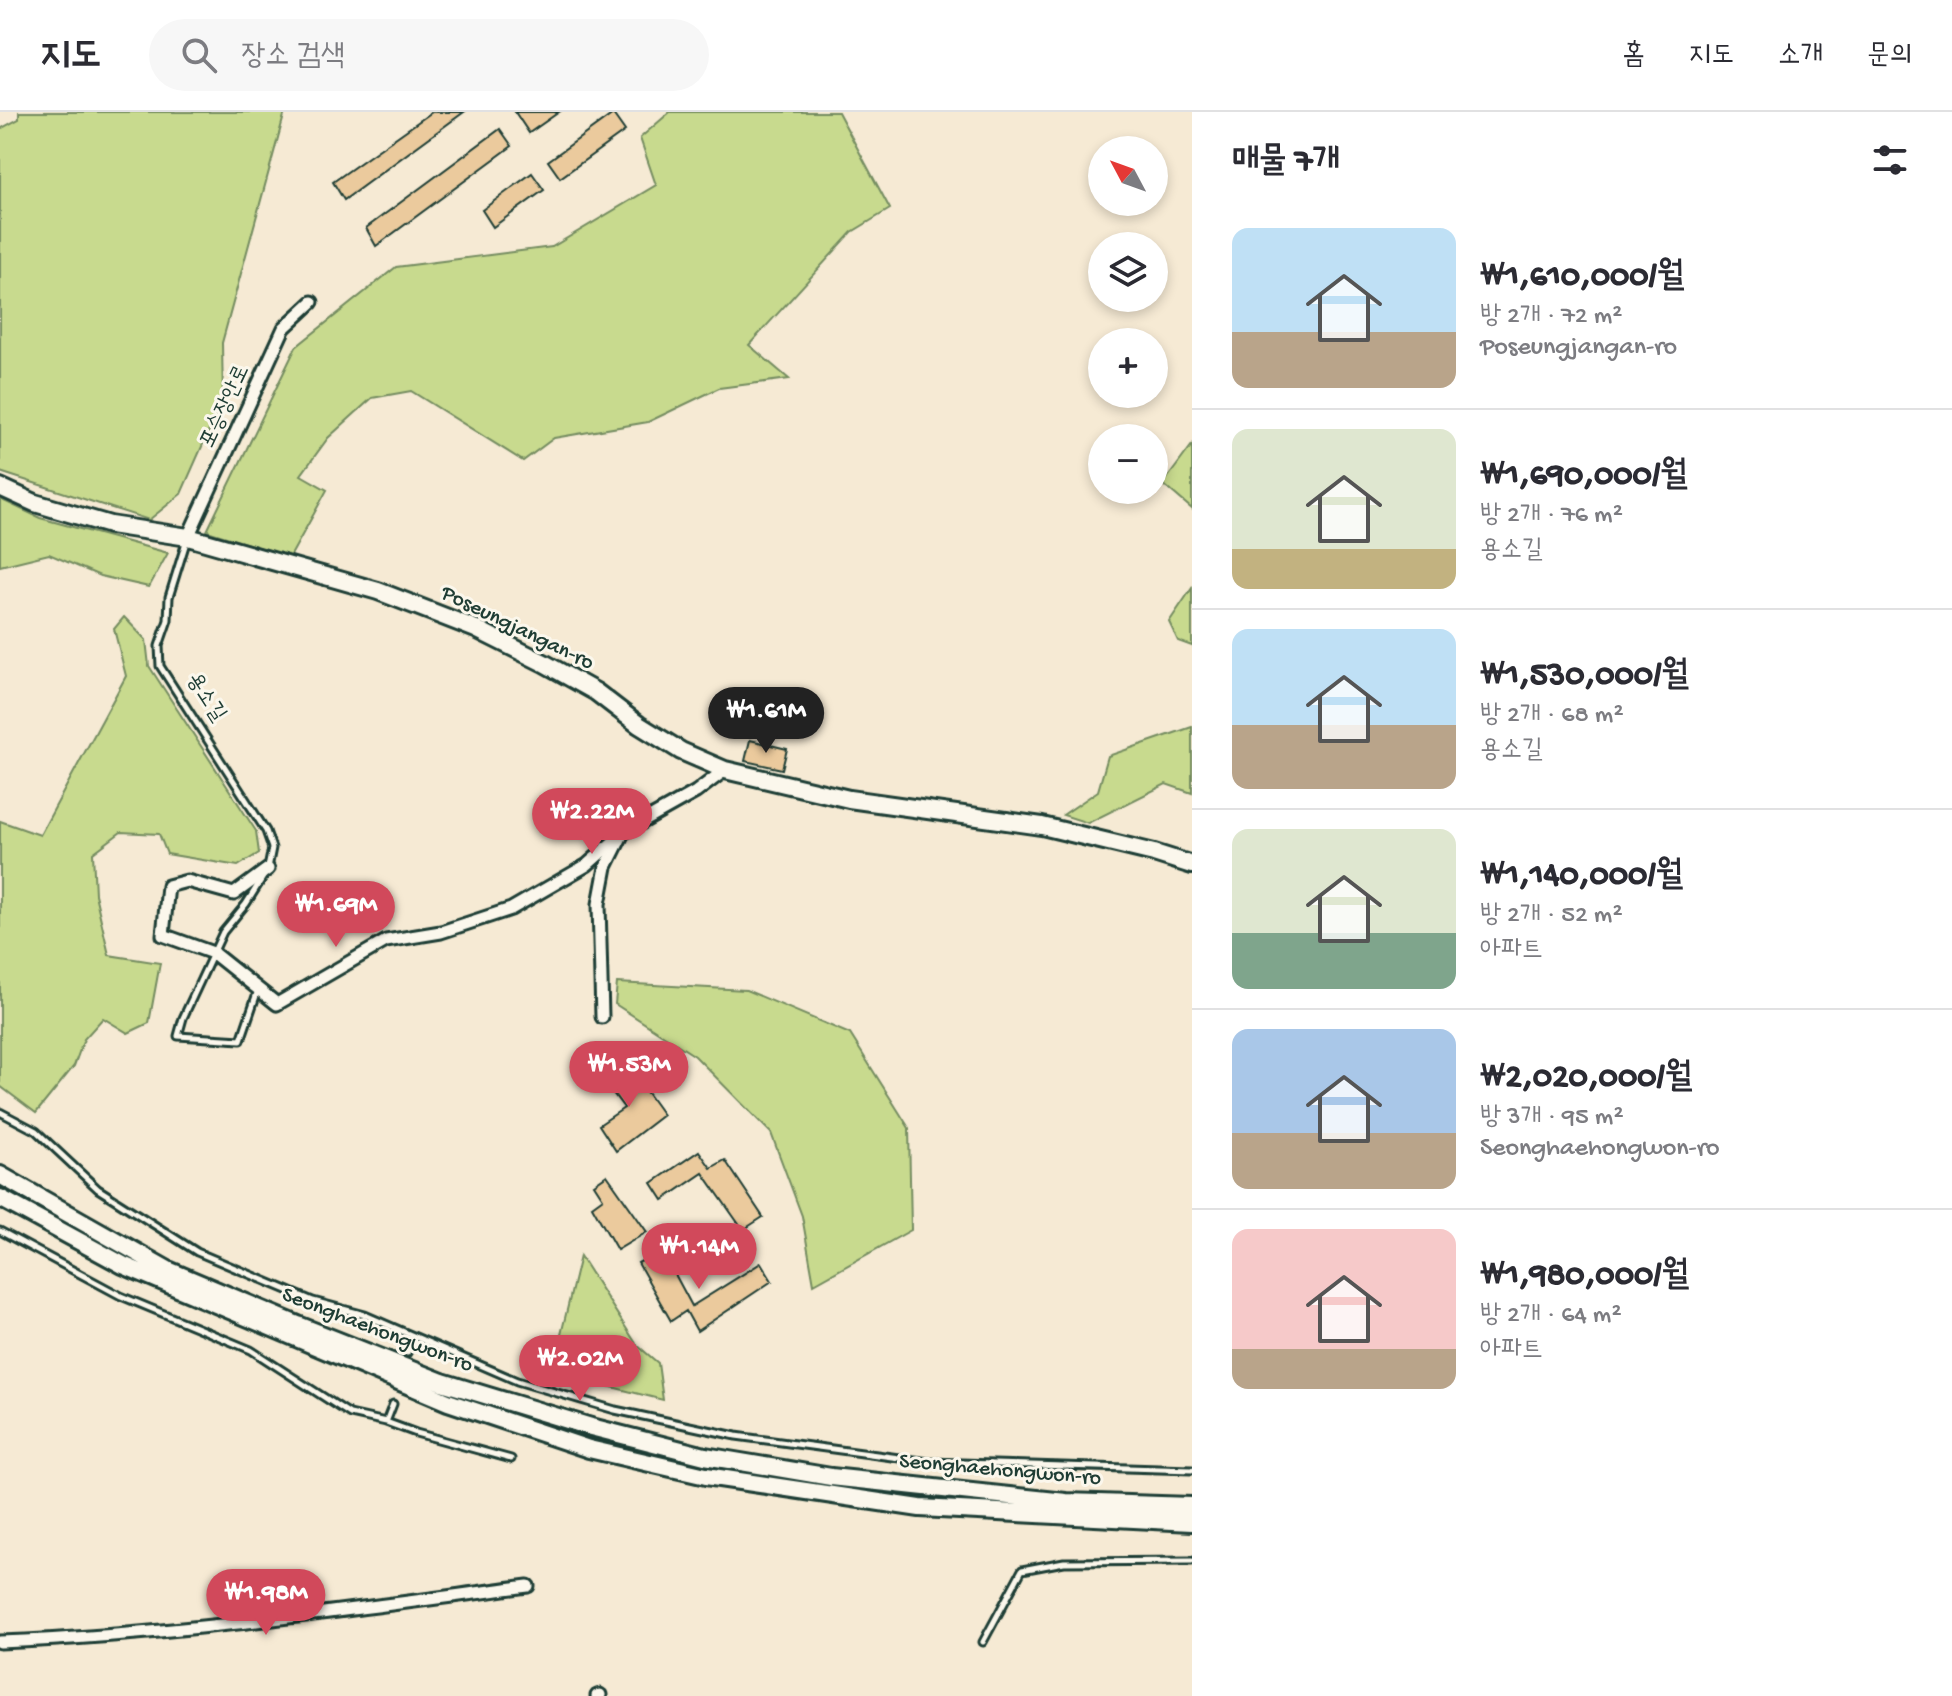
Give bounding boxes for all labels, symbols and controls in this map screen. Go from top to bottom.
search box [149,19,709,91]
icon: search [177,33,221,77]
text: 지도 [40,36,101,80]
text: 장소 검색 [241,40,345,75]
text: 홈 [1622,40,1645,73]
text: 지도 [1689,40,1734,73]
text: 소개 [1778,40,1823,73]
text: 문의 [1867,40,1912,73]
north arrow [1088,136,1168,216]
map controls [1088,136,1168,504]
icon: filters [1868,138,1912,182]
text: 매물 7개 [1232,143,1340,183]
button: layers [1088,232,1168,312]
text: ₩1,610,000/월 [1480,258,1684,298]
icon: home [1296,260,1392,356]
text: 방 2개 · 72 m² [1480,302,1622,333]
button: + [1088,328,1168,408]
text: Poseungjangan-ro [1480,333,1677,364]
street label: 포승장안로 [196,361,256,453]
button: − [1088,424,1168,504]
text: ₩1,690,000/월 [1480,457,1687,497]
icon: home [1296,461,1392,557]
text: 방 2개 · 76 m² [1480,501,1623,532]
text: 용소길 [1480,536,1543,567]
street label: Poseungjangan-ro [436,580,598,677]
text: ₩1,530,000/월 [1480,657,1689,697]
icon: home [1296,661,1392,757]
street label: 용소길 [180,669,231,728]
pin: ₩1.61M [701,687,831,755]
text: ₩1.61M [726,697,806,728]
text: 방 2개 · 68 m² [1480,701,1624,732]
text: 용소길 [1480,736,1543,767]
pin: ₩2.22M [527,788,657,856]
text: ₩2.22M [550,798,634,829]
text: ₩1,140,000/월 [1480,857,1683,897]
icon: home [1296,861,1392,957]
pin: ₩1.69M [271,881,401,949]
text: ₩1.69M [295,891,377,922]
text: 방 2개 · 52 m² [1480,901,1623,932]
text: 아파트 [1480,936,1543,967]
pin: ₩1.53M [564,1041,694,1109]
text: ₩1.53M [587,1051,671,1082]
text: ₩2,020,000/월 [1480,1059,1692,1099]
icon: home [1296,1061,1392,1157]
text: 방 3개 · 95 m² [1480,1103,1624,1134]
text: Seonghaehongwon-ro [1480,1134,1719,1165]
pin: ₩1.14M [634,1223,764,1291]
text: ₩1.14M [660,1233,738,1264]
text: ₩1,980,000/월 [1480,1257,1689,1297]
icon: home [1296,1261,1392,1357]
street label: Seonghaehongwon-ro [278,1283,476,1379]
text: 방 2개 · 64 m² [1480,1301,1622,1332]
pin: ₩2.02M [515,1335,645,1403]
text: 아파트 [1480,1336,1543,1367]
text: ₩2.02M [537,1345,623,1376]
street label: Seonghaehongwon-ro [898,1449,1102,1493]
pin: ₩1.98M [201,1569,331,1637]
text: ₩1.98M [224,1579,308,1610]

